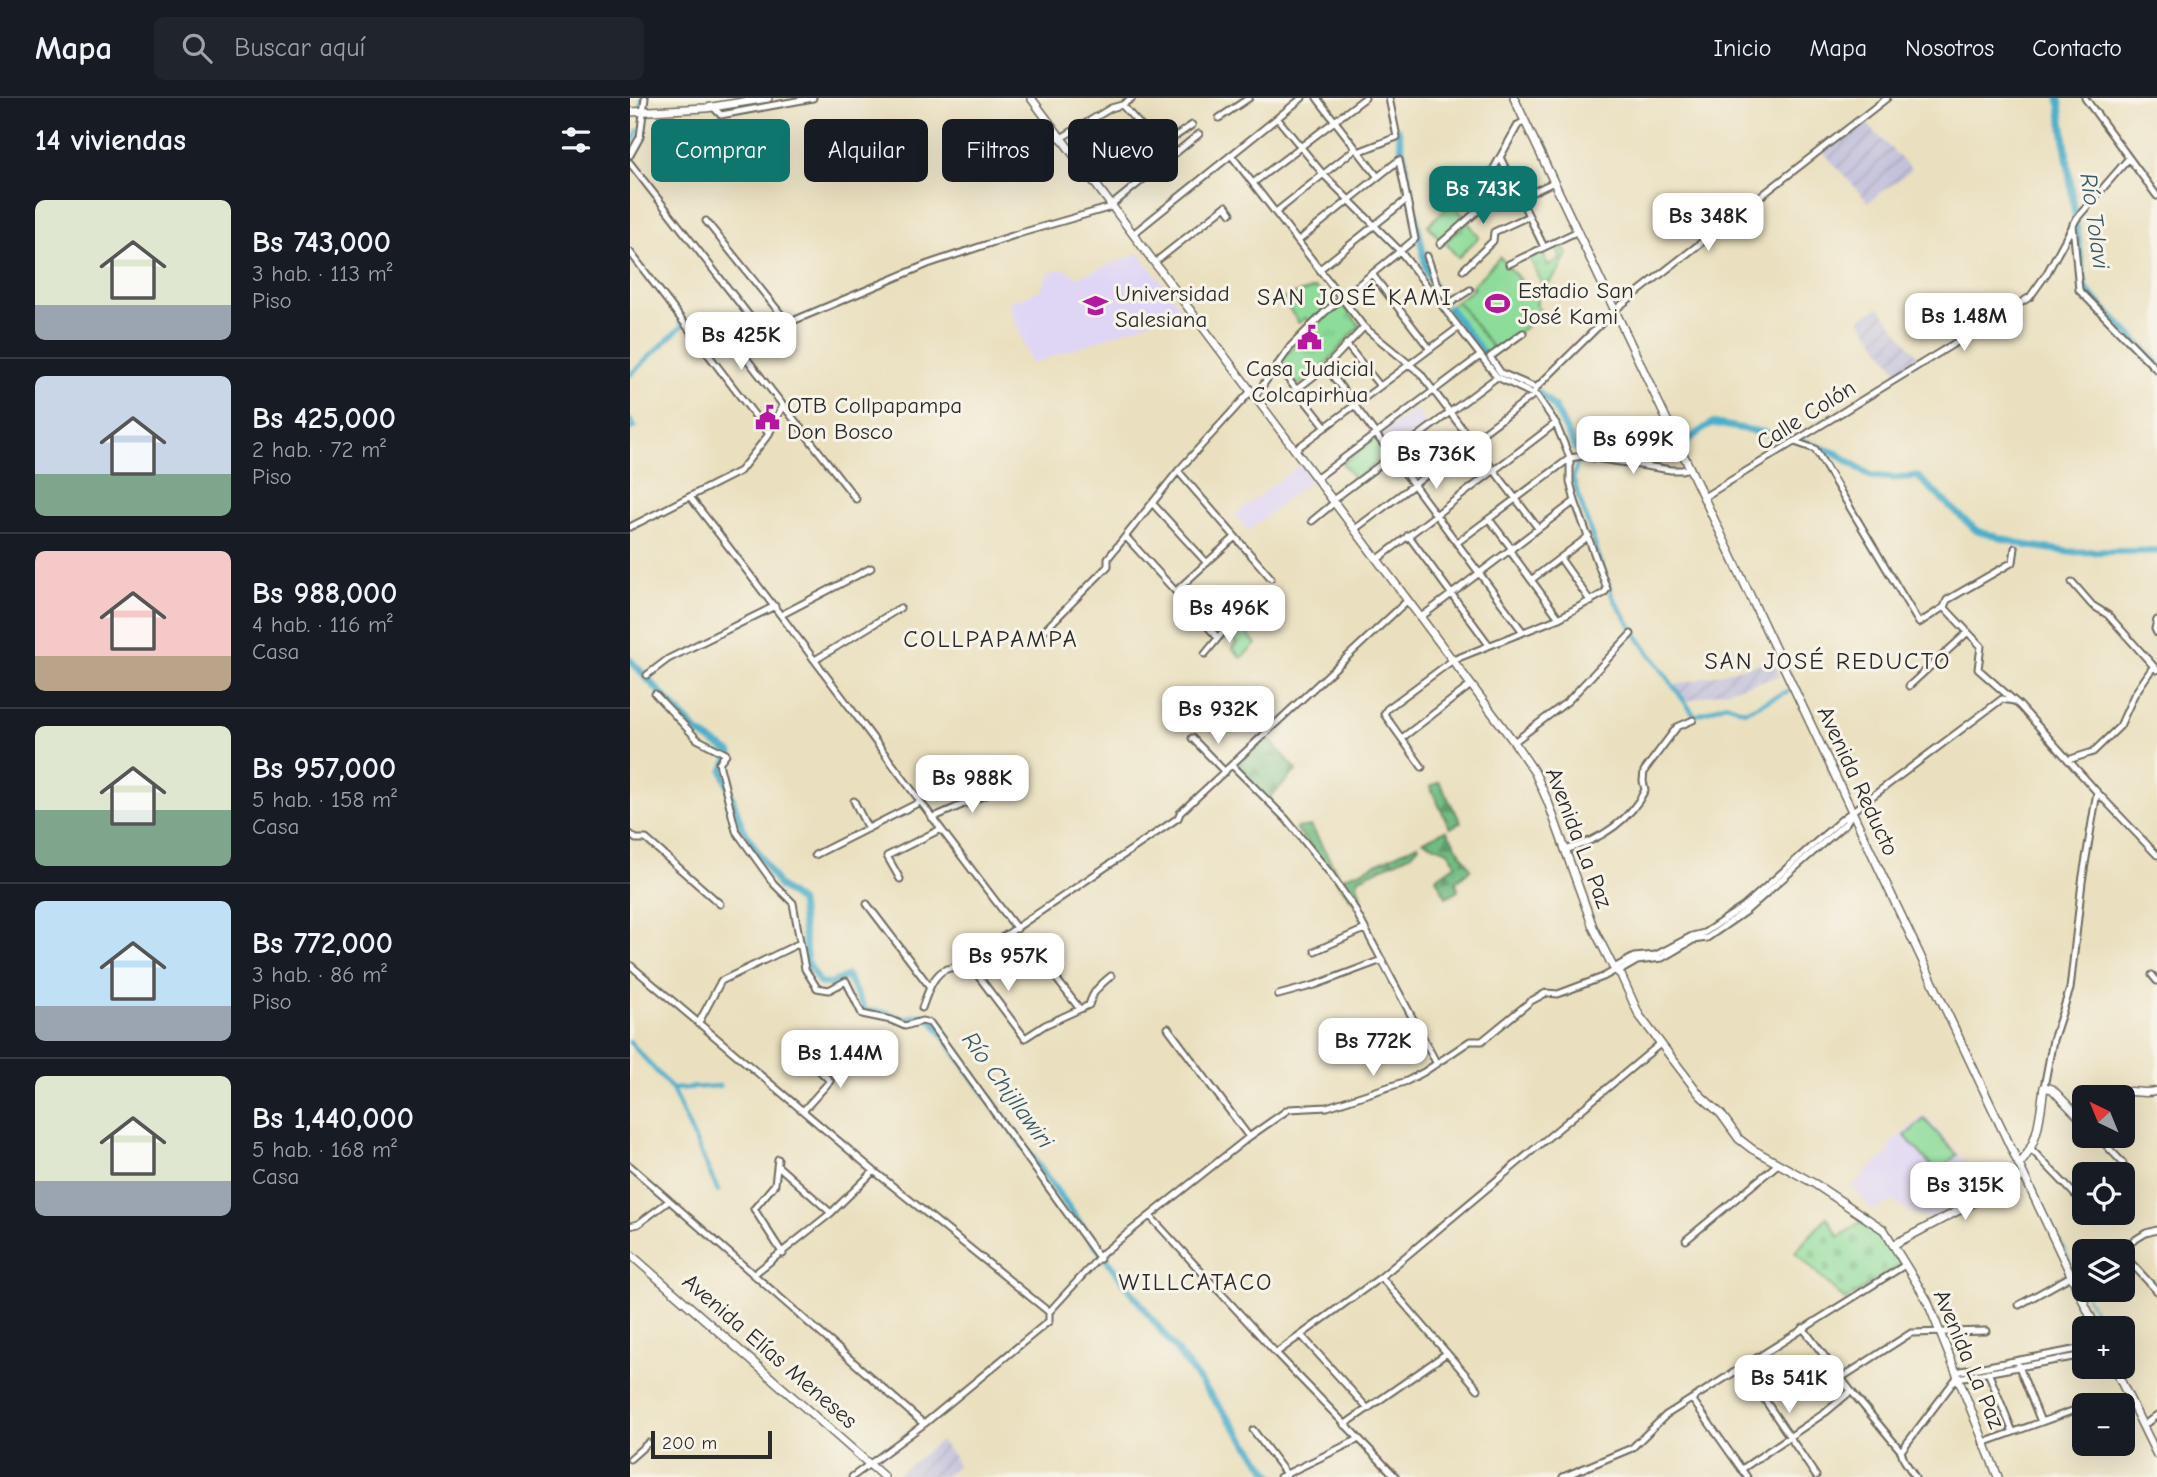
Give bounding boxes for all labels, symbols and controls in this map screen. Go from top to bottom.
search box [154,17,644,80]
text: Mapa [35,29,112,67]
icon: search [178,29,216,67]
text: Buscar aquí [234,33,365,63]
text: Inicio [1714,34,1771,62]
text: Mapa [1809,34,1867,62]
text: Nosotros [1905,34,1994,62]
text: Contacto [2032,34,2122,62]
chip: Comprar [651,119,790,182]
chip: Alquilar [804,119,928,182]
chip: Filtros [942,119,1054,182]
chip: Nuevo [1068,119,1178,182]
icon: filters [557,121,595,159]
text: 14 viviendas [35,123,186,158]
pin: Bs 743K [1418,166,1548,226]
water label: Río Tolavi [2074,171,2116,271]
text: Bs 743K [1445,175,1521,202]
pin: Bs 348K [1643,194,1773,253]
text: Bs 348K [1669,202,1747,229]
text: Bs 743,000 [252,225,391,260]
icon: home [91,228,175,312]
text: 3 hab. · 113 m² [252,260,392,287]
place label: Estadio San José Kami [1518,277,1634,330]
place label: Universidad Salesiana [1115,280,1230,333]
district label: SAN JOSÉ KAMI [1257,283,1453,311]
text: Piso [252,287,292,314]
sports icon: Estadio San José Kami [1484,289,1512,317]
school or university icon: Universidad Salesiana [1081,292,1109,320]
pin: Bs 1.48M [1892,294,2036,353]
text: Bs 1.48M [1921,302,2007,329]
pin: Bs 425K [676,313,806,372]
text: Bs 425K [701,321,781,348]
public building icon: Casa Judicial Colcapirhua [1296,324,1324,352]
place label: Casa Judicial Colcapirhua [1246,355,1374,408]
street label: Calle Colón [1752,374,1860,456]
place label: OTB Collpapampa Don Bosco [787,392,962,445]
text: Bs 425,000 [252,401,396,436]
icon: home [91,404,175,488]
public building icon: OTB Collpapampa Don Bosco [753,404,781,432]
pin: Bs 699K [1568,416,1698,476]
text: Bs 699K [1592,425,1674,452]
pin: Bs 736K [1371,432,1501,491]
text: 2 hab. · 72 m² [252,436,386,463]
text: Bs 736K [1397,440,1475,467]
text: Piso [252,463,292,490]
text: Bs 988,000 [252,576,397,611]
icon: home [91,579,175,663]
pin: Bs 496K [1164,586,1294,645]
text: Bs 496K [1189,594,1269,621]
text: 4 hab. · 116 m² [252,611,393,638]
district label: COLLPAPAMPA [903,625,1079,653]
text: Casa [252,638,299,665]
district label: SAN JOSÉ REDUCTO [1705,647,1951,675]
pin: Bs 932K [1153,686,1283,746]
text: Bs 932K [1178,695,1258,722]
street label: Avenida Reducto [1812,702,1904,860]
text: Bs 957,000 [252,751,396,786]
icon: home [91,754,175,838]
pin: Bs 988K [907,756,1037,815]
text: Bs 988K [932,764,1012,791]
street label: Avenida La Paz [1540,764,1618,912]
text: 5 hab. · 158 m² [252,786,397,813]
text: Casa [252,813,299,840]
text: Bs 772,000 [252,926,393,961]
icon: home [91,929,175,1013]
pin: Bs 957K [943,934,1073,993]
text: Bs 957K [968,942,1048,969]
text: 3 hab. · 86 m² [252,961,387,988]
text: Piso [252,988,292,1015]
pin: Bs 772K [1308,1018,1438,1078]
water label: Río Chijllawiri [956,1026,1060,1154]
text: Bs 772K [1334,1027,1412,1054]
pin: Bs 1.44M [768,1030,912,1090]
text: Bs 1.44M [797,1039,883,1066]
north arrow [2072,1085,2135,1148]
map controls [2072,1085,2135,1456]
text: Bs 1,440,000 [252,1101,414,1136]
icon: home [91,1104,175,1188]
text: 5 hab. · 168 m² [252,1136,397,1163]
pin: Bs 315K [1900,1162,2030,1222]
button: locate [2072,1162,2135,1225]
text: Casa [252,1163,299,1190]
text: Bs 315K [1926,1171,2004,1198]
button: layers [2072,1239,2135,1302]
street label: Avenida Elías Meneses [677,1268,863,1434]
district label: WILLCATACO [1119,1268,1273,1296]
street label: Avenida La Paz [1928,1286,2010,1432]
button: + [2072,1316,2135,1379]
pin: Bs 541K [1724,1356,1854,1415]
text: Bs 541K [1750,1364,1828,1391]
button: − [2072,1393,2135,1456]
scale bar [651,1428,772,1460]
text: 200 m [662,1432,717,1454]

